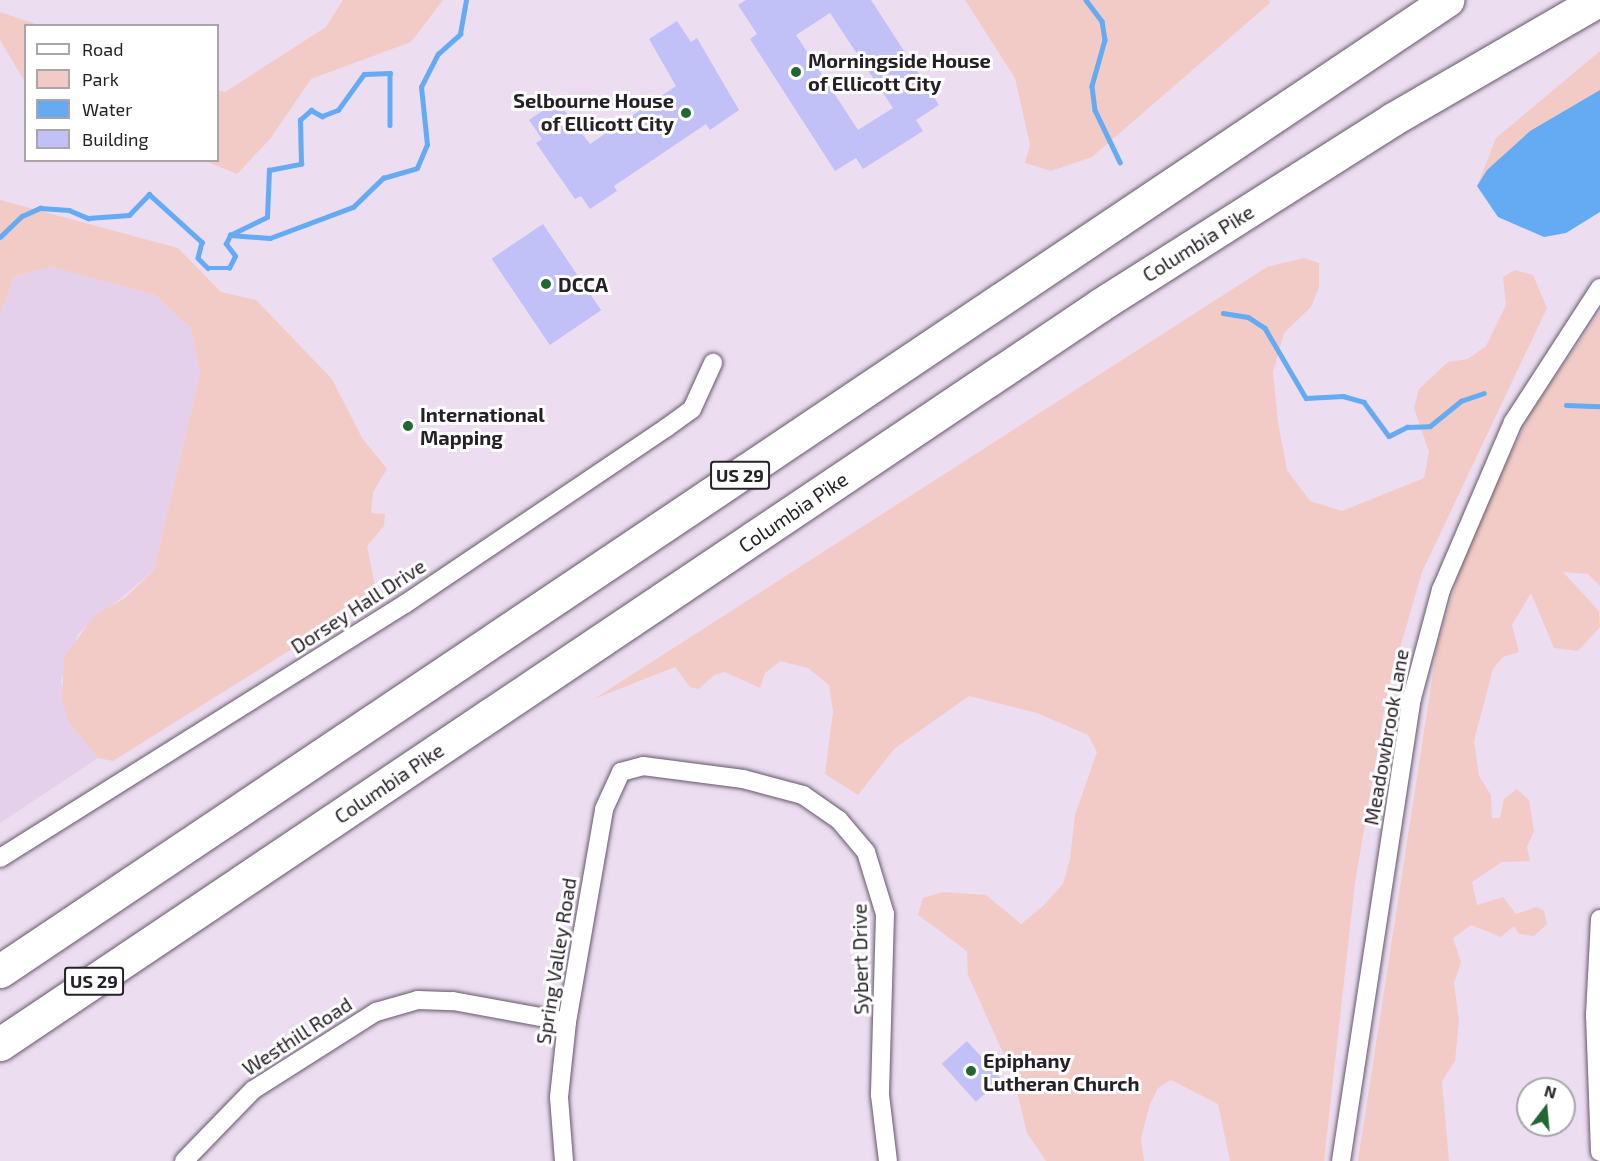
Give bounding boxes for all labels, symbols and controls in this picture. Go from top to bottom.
legend [24,24,219,162]
text: Road [82,38,123,60]
place label: Morningside House of Ellicott City [808,48,991,95]
marker: Morningside House of Ellicott City [789,65,803,79]
text: Park [82,68,119,90]
place label: Selbourne House of Ellicott City [513,89,674,136]
text: Water [82,98,132,120]
marker: Selbourne House of Ellicott City [679,106,693,120]
text: Building [82,128,149,150]
street label: Columbia Pike [1138,199,1258,287]
place label: DCCA [558,272,608,296]
marker: DCCA [539,277,553,291]
place label: International Mapping [420,402,545,449]
marker: International Mapping [401,419,415,433]
road number: US 29 [710,460,770,490]
street label: Columbia Pike [734,467,852,557]
street label: Dorsey Hall Drive [286,553,430,659]
street label: Meadowbrook Lane [1359,647,1413,827]
street label: Columbia Pike [330,738,448,828]
street label: Spring Valley Road [531,876,581,1046]
street label: Sybert Drive [847,903,873,1015]
road number: US 29 [64,966,124,996]
street label: Westhill Road [238,992,356,1080]
place label: Epiphany Lutheran Church [983,1048,1140,1095]
marker: Epiphany Lutheran Church [964,1064,978,1078]
north arrow [1516,1077,1576,1137]
text: N [1542,1080,1559,1102]

